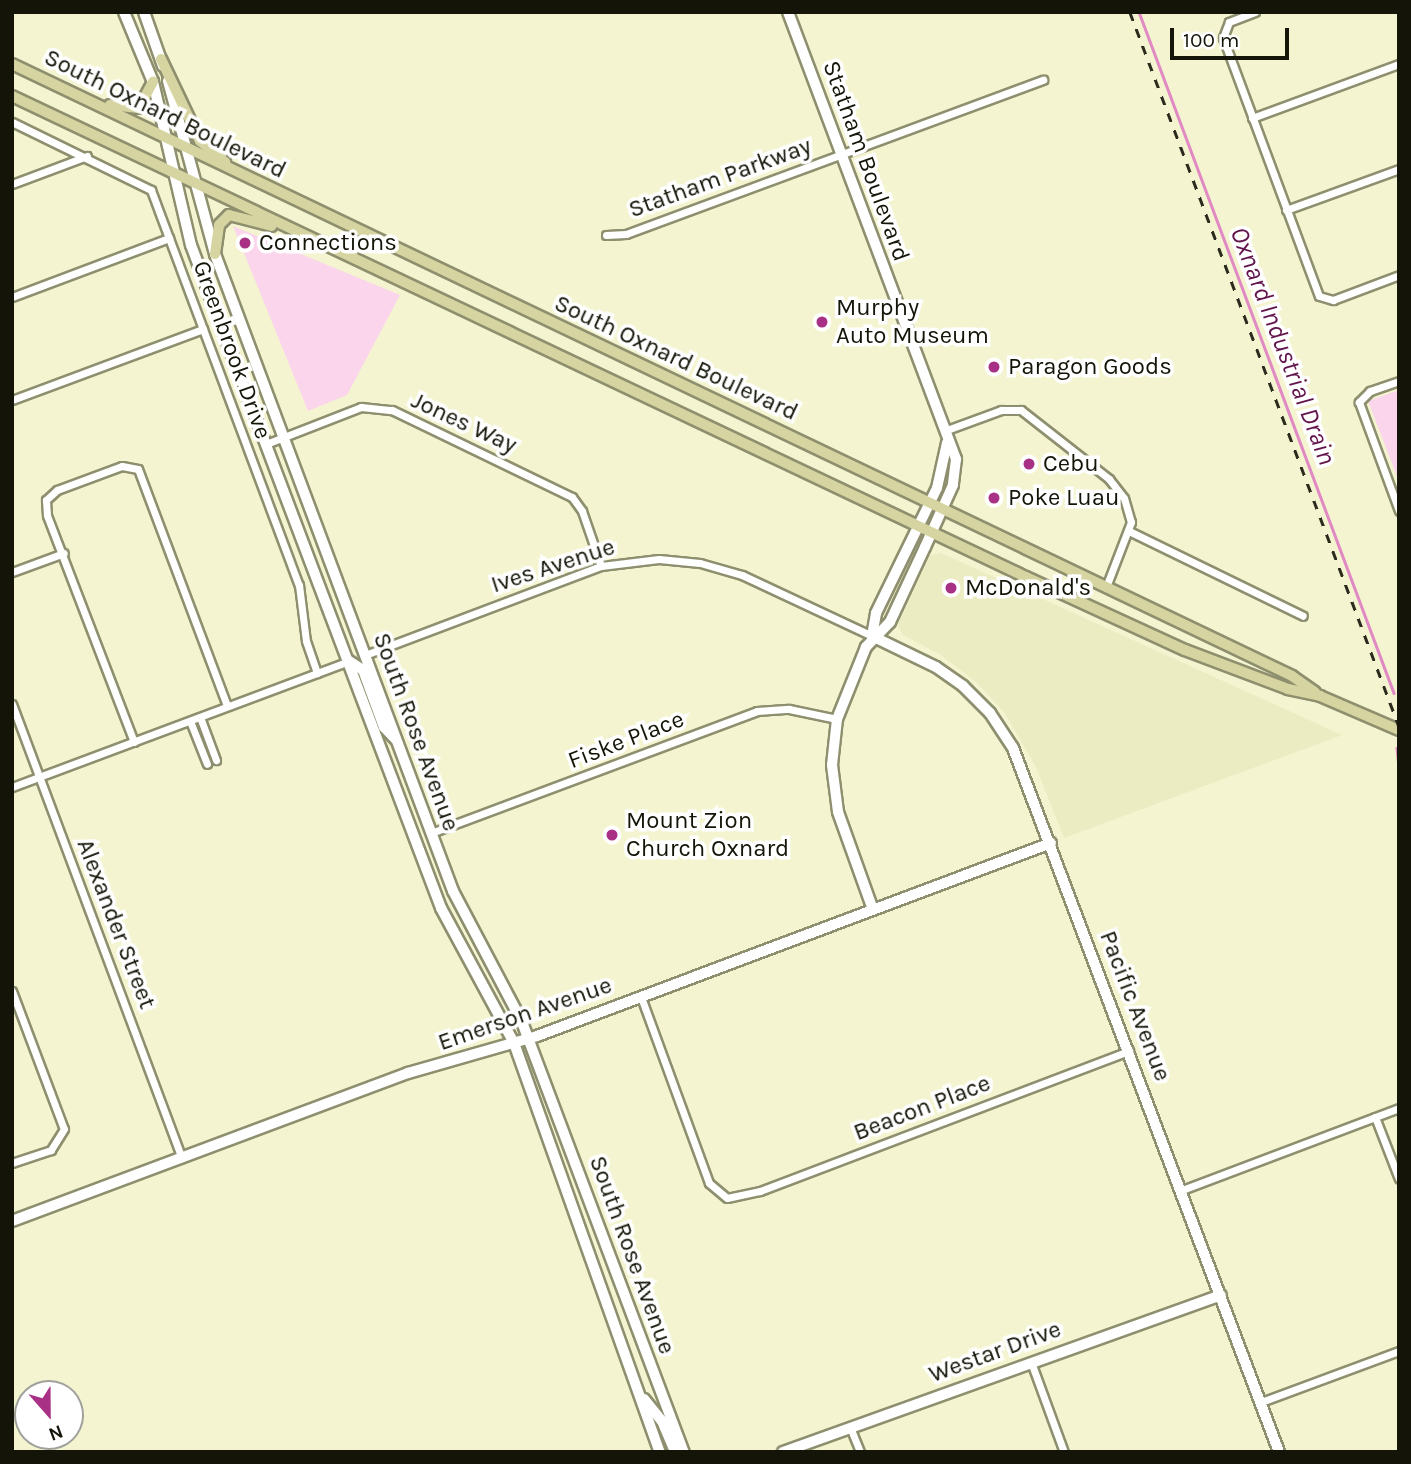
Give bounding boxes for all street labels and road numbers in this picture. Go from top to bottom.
street label: South Oxnard Boulevard [40,43,290,185]
street label: Statham Boulevard [816,57,916,265]
street label: Statham Parkway [625,132,815,224]
street label: Greenbrook Drive [186,257,278,443]
street label: South Oxnard Boulevard [550,289,802,427]
street label: Jones Way [407,386,521,460]
street label: Ives Avenue [487,532,619,600]
street label: South Rose Avenue [367,629,465,835]
street label: Fiske Place [564,705,688,775]
street label: Alexander Street [70,835,162,1013]
street label: Pacific Avenue [1093,927,1177,1085]
street label: Emerson Avenue [434,971,616,1057]
street label: Beacon Place [850,1069,994,1147]
street label: South Rose Avenue [583,1152,681,1358]
street label: Westar Drive [925,1315,1065,1389]

